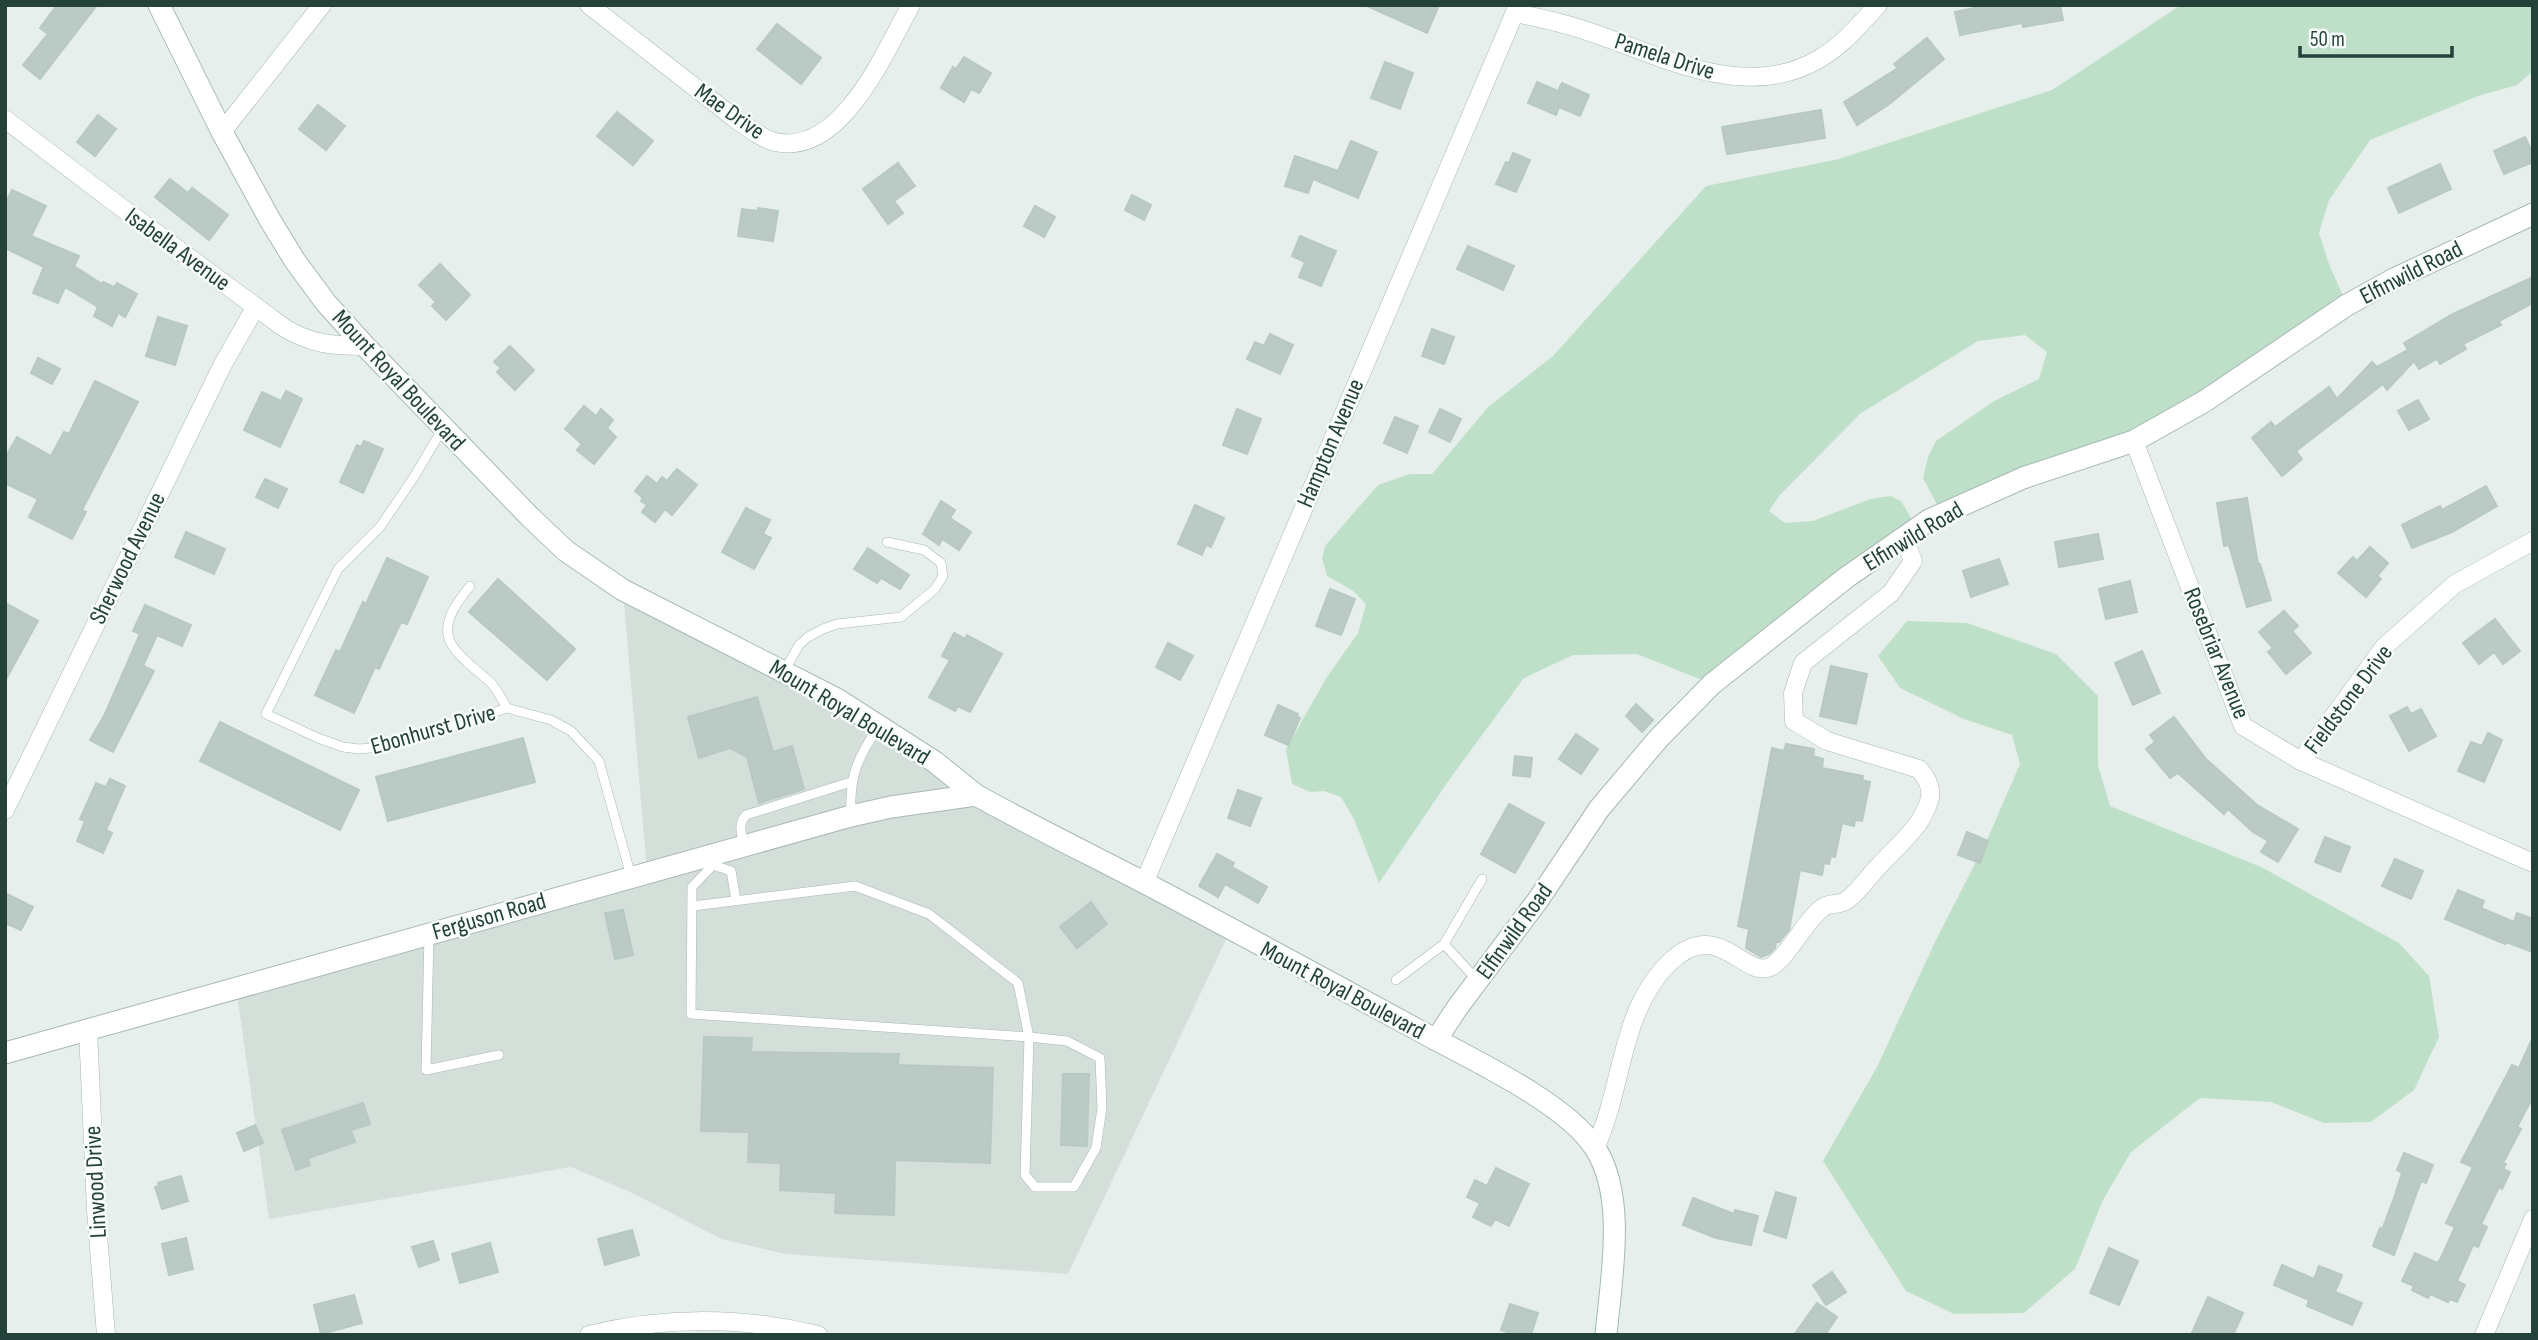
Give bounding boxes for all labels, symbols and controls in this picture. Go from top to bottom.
scale bar [2300,14,2452,58]
street label: Pamela Drive [1611,27,1719,86]
text: 50 m [2310,27,2345,52]
street label: Mae Drive [689,77,770,146]
street label: Isabella Avenue [119,202,236,297]
street label: Elfinwild Road [2355,234,2467,311]
street label: Mount Royal Boulevard [326,304,471,457]
street label: Hampton Avenue [1290,375,1371,512]
street label: Sherwood Avenue [83,487,172,629]
street label: Elfinwild Road [1858,495,1968,578]
street label: Rosebriar Avenue [2177,583,2256,723]
street label: Fieldstone Drive [2298,639,2399,760]
street label: Mount Royal Boulevard [764,653,935,772]
street label: Ebonhurst Drive [367,698,499,761]
street label: Elfinwild Road [1470,878,1559,985]
street label: Ferguson Road [429,886,549,947]
street label: Mount Royal Boulevard [1256,935,1430,1046]
street label: Linwood Drive [78,1125,113,1239]

